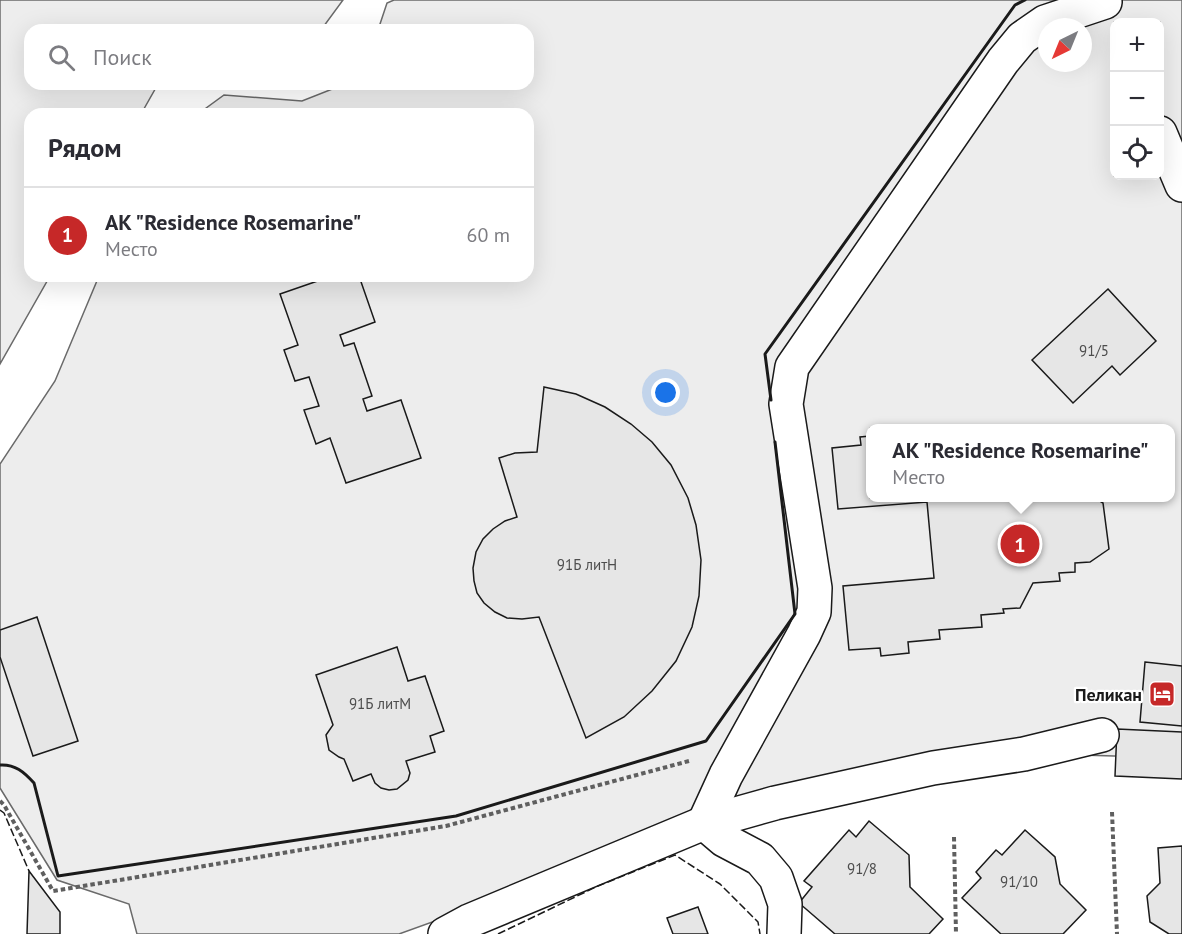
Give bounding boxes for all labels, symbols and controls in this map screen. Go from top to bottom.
north arrow [1038,18,1092,72]
map controls [1110,18,1164,180]
button: + [1110,18,1164,72]
search box [24,24,534,90]
icon: search [45,41,78,74]
text: Поиск [93,43,152,71]
button: − [1110,72,1164,126]
button: locate [1110,126,1164,180]
text: Рядом [48,131,122,164]
text: АК "Residence Rosemarine" [105,208,361,236]
text: 1 [62,222,73,248]
text: 60 m [467,222,510,248]
text: Место [105,236,158,262]
house number: 91/5 [1079,341,1109,360]
your location [651,378,680,407]
popup [866,424,1175,502]
text: АК "Residence Rosemarine" [892,436,1149,464]
text: Место [892,464,945,490]
pin: 1 [1000,522,1040,566]
house number: 91Б литН [557,555,617,574]
hotel icon: Пеликан [1147,679,1177,709]
place label: Пеликан [1075,683,1142,706]
house number: 91Б литМ [349,694,411,713]
house number: 91/8 [847,859,877,878]
house number: 91/10 [1000,872,1038,891]

